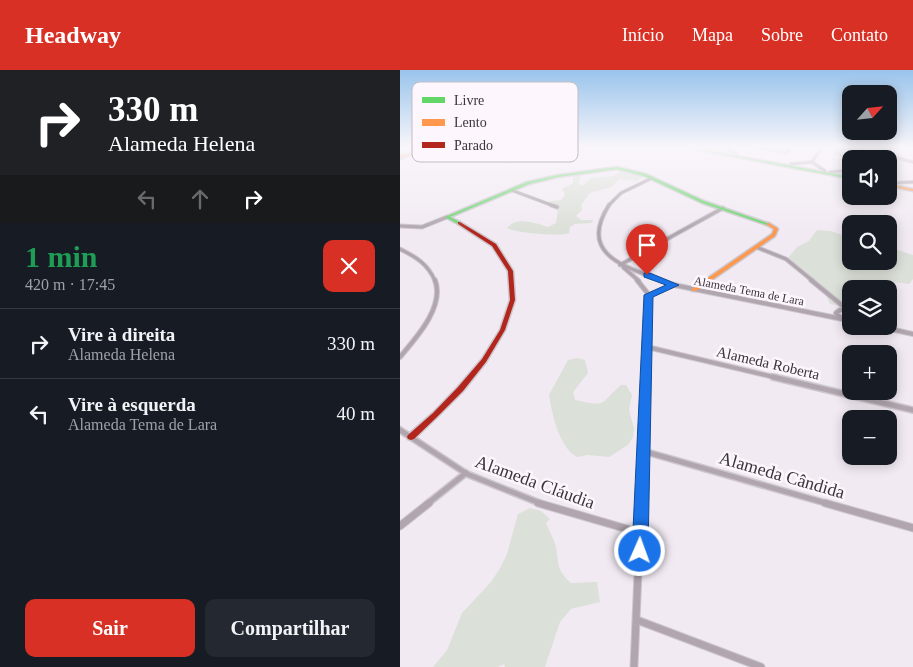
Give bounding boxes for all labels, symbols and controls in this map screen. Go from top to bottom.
text: Headway [25,22,121,48]
text: Início [622,25,664,45]
text: Mapa [692,25,733,45]
text: Sobre [761,25,803,45]
text: Contato [831,25,888,45]
legend [412,82,578,162]
north arrow [842,85,898,140]
map controls [842,85,897,465]
icon: right [25,90,90,155]
text: 330 m [108,90,198,129]
text: Livre [454,93,484,108]
text: Lento [454,115,487,130]
text: Alameda Helena [108,131,255,156]
text: Parado [454,138,493,153]
button: sound [842,150,897,205]
icon: left [133,185,161,213]
icon: ahead [186,185,214,213]
icon: right [239,185,267,213]
button: search [842,215,897,270]
pin [626,224,668,275]
icon: arrive [633,231,661,259]
text: 1 min [25,240,98,273]
button: close [323,240,375,292]
street label: Alameda Tema de Lara [693,273,806,309]
text: 420 m · 17:45 [25,276,115,293]
button: layers [842,280,897,335]
text: Vire à direita [68,324,175,345]
icon: right [25,330,53,358]
text: 330 m [327,333,375,354]
street label: Alameda Roberta [715,343,821,383]
button: + [842,345,897,400]
text: Alameda Helena [68,346,175,363]
text: Vire à esquerda [68,394,196,415]
icon: left [25,400,53,428]
text: 40 m [336,403,375,424]
button: − [842,410,897,465]
text: Alameda Tema de Lara [68,416,217,433]
street label: Alameda Cândida [717,448,847,502]
street label: Alameda Cláudia [473,451,597,513]
position arrow [613,524,665,576]
button: Sair [25,599,195,657]
button: Compartilhar [205,599,375,657]

